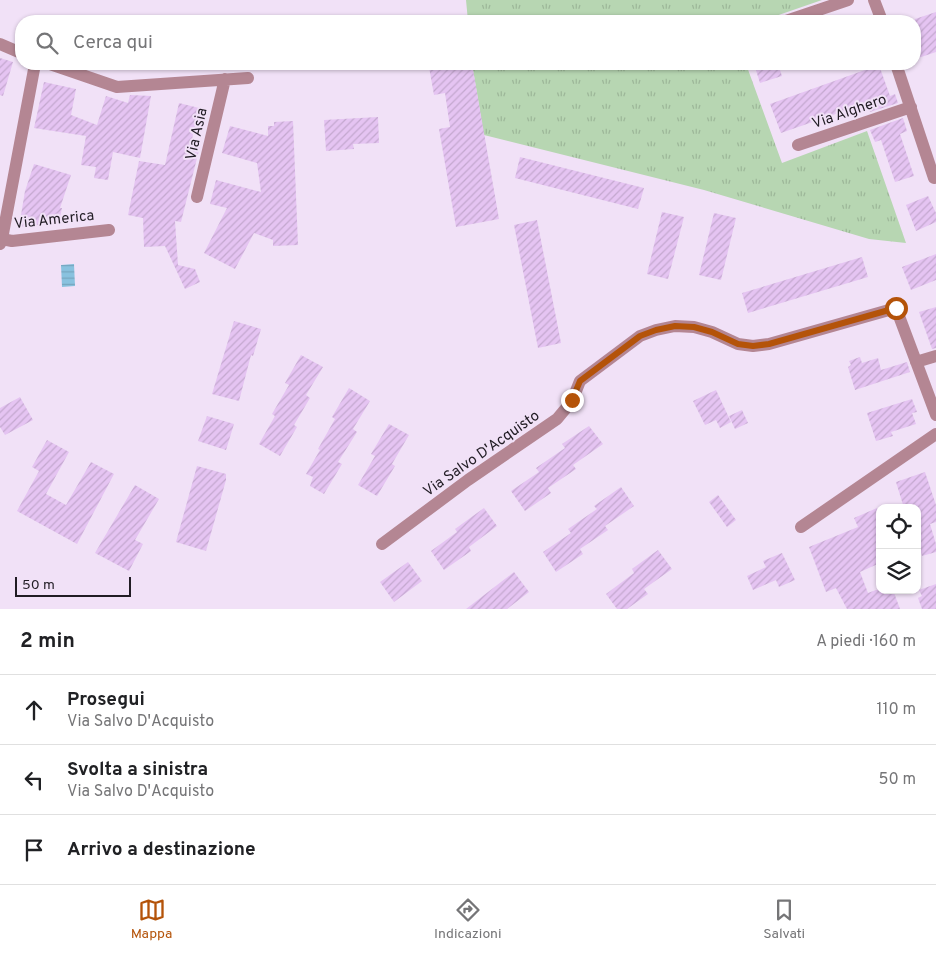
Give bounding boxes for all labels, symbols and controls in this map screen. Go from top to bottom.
search box [15,15,921,70]
icon: search [33,29,61,57]
text: Cerca qui [73,31,153,55]
street label: Via Alghero [810,91,889,134]
street label: Via Asia [182,106,213,162]
street label: Via America [13,207,95,234]
route start [885,297,908,320]
route end [561,389,584,412]
street label: Via Salvo D'Acquisto [420,407,544,502]
map controls [876,504,921,594]
button: locate [876,504,921,549]
button: layers [876,549,921,594]
scale bar [15,574,131,597]
text: 50 m [22,577,55,594]
text: 2 min [20,628,75,655]
text: A piedi · 160 m [816,632,916,652]
text: Prosegui [67,688,145,712]
icon: ahead [20,696,48,724]
text: 110 m [876,700,916,720]
text: Via Salvo D'Acquisto [67,712,214,732]
text: Svolta a sinistra [67,758,208,782]
icon: left [20,766,48,794]
text: 50 m [879,770,916,790]
text: Via Salvo D'Acquisto [67,782,214,802]
icon: arrive [20,836,48,864]
text: Arrivo a destinazione [67,838,256,862]
tab: Mappa [131,896,172,943]
tab: Indicazioni [434,896,502,943]
tab: Salvati [763,896,805,943]

